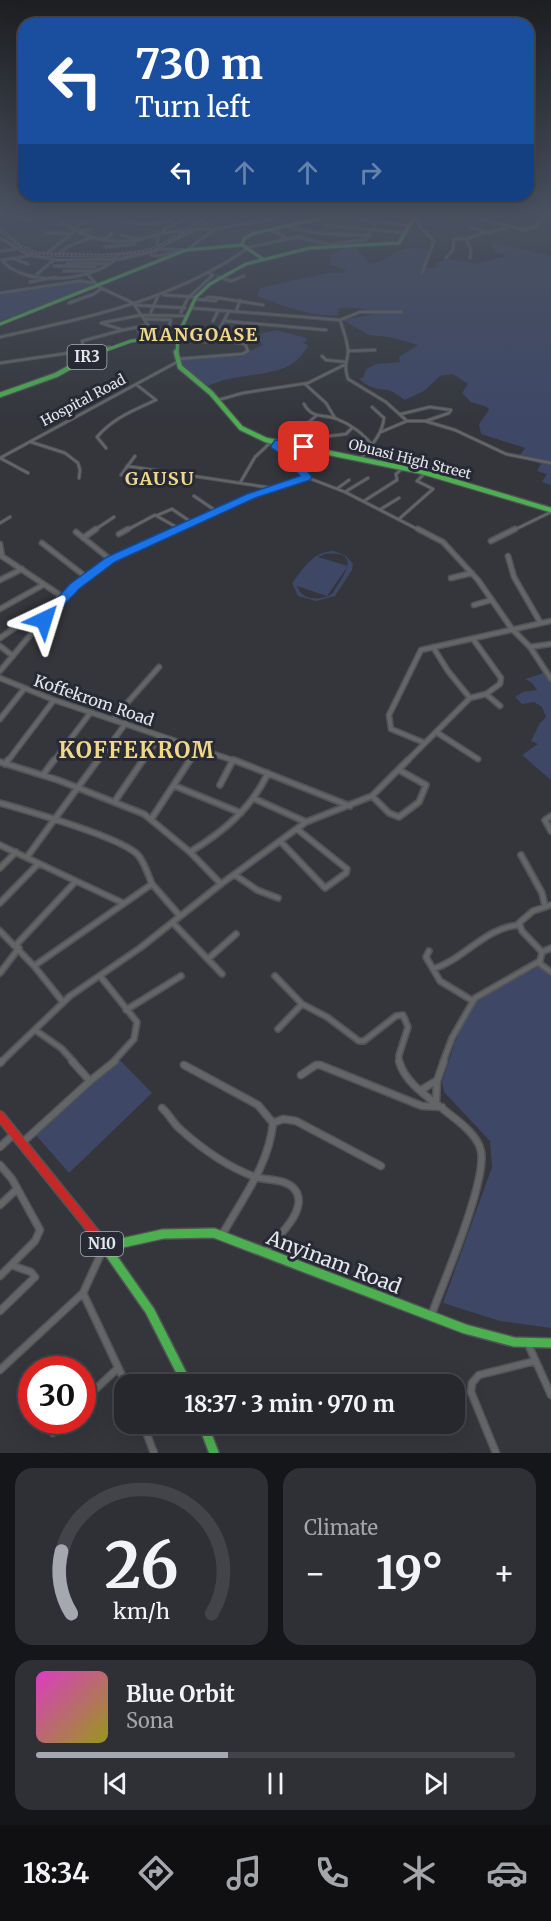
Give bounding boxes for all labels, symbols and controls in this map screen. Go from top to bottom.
text: 730 m [135,38,263,90]
icon: left [36,42,114,120]
text: Turn left [135,90,250,124]
icon: left [165,156,198,189]
icon: ahead [228,156,261,189]
icon: ahead [291,156,324,189]
icon: right [354,156,387,189]
district label: MANGOASE [139,323,259,346]
road number: IR3 [68,345,106,369]
street label: Hospital Road [37,370,129,430]
pin [278,421,329,472]
icon: arrive [287,430,320,463]
street label: Obuasi High Street [347,435,474,483]
district label: GAUSU [125,467,195,490]
position arrow [12,588,76,652]
street label: Koffekrom Road [31,670,157,730]
district label: KOFFEKROM [59,736,215,764]
street label: Anyinam Road [262,1224,405,1299]
road number: N10 [81,1232,123,1256]
speed limit sign: 30 [18,1356,96,1434]
text: 18:37 · 3 min · 970 m [184,1390,395,1418]
text: Climate [304,1515,378,1540]
text: 26 [104,1527,179,1605]
text: 19° [376,1545,443,1601]
text: − [304,1553,326,1594]
text: + [493,1553,515,1594]
text: km/h [113,1598,170,1625]
text: Blue Orbit [126,1680,235,1708]
text: Sona [126,1708,174,1733]
icon: previous [99,1767,132,1800]
icon: pause [259,1767,292,1800]
icon: next [419,1767,452,1800]
icon: directions [135,1852,177,1894]
icon: music [223,1852,265,1894]
icon: phone [311,1852,353,1894]
icon: climate [398,1852,440,1894]
icon: car [486,1852,528,1894]
text: 18:34 [23,1856,89,1890]

